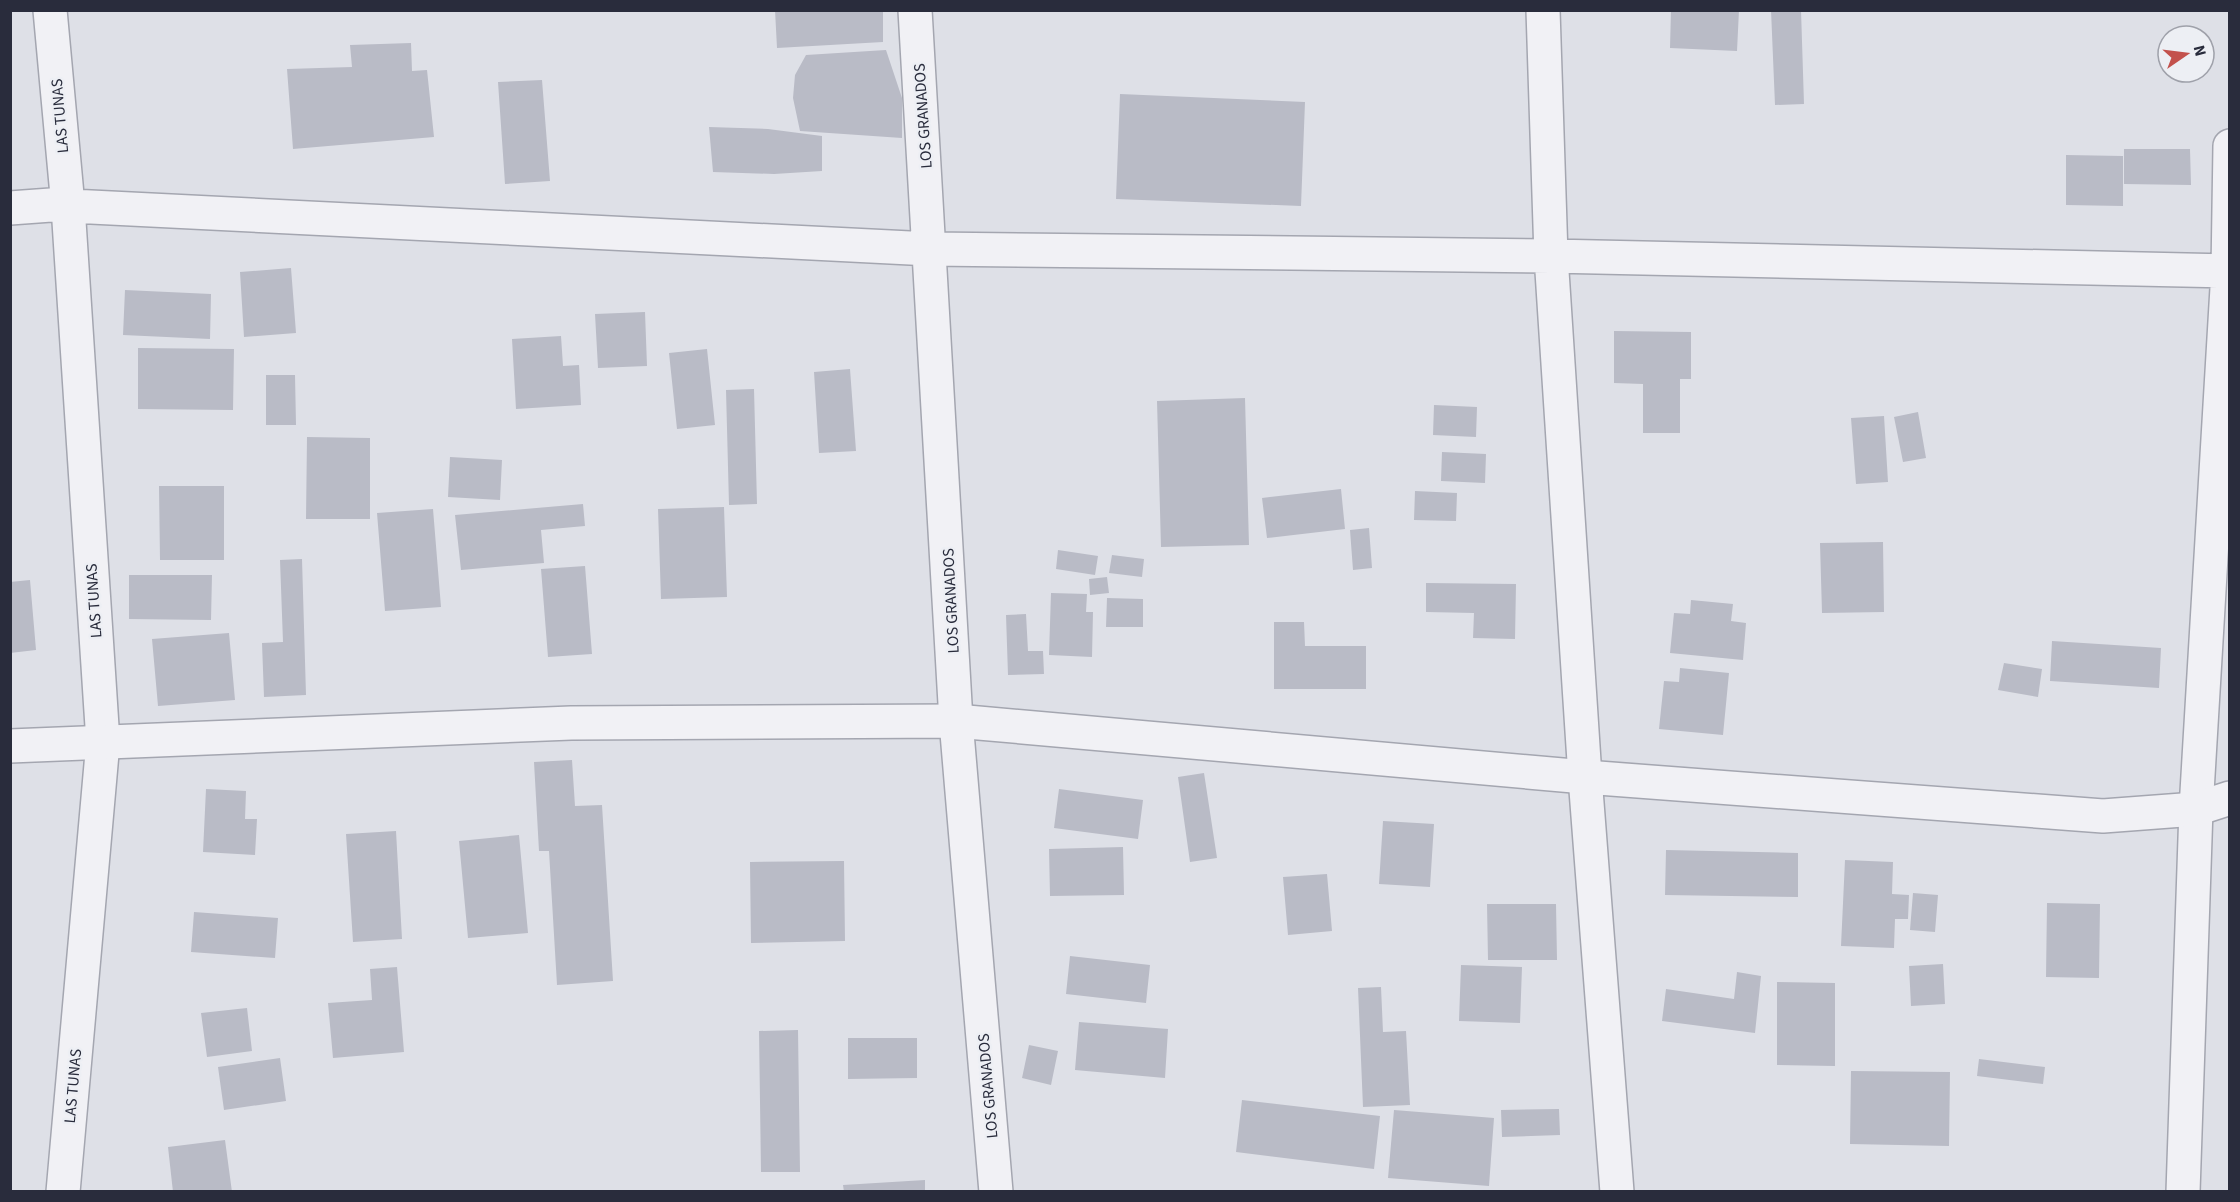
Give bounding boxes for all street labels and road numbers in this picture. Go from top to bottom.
street label: LOS GRANADOS [908,63,938,169]
street label: LAS TUNAS [46,78,74,154]
street label: LOS GRANADOS [937,548,965,654]
street label: LAS TUNAS [80,563,108,639]
street label: LOS GRANADOS [972,1032,1004,1139]
street label: LAS TUNAS [59,1048,87,1124]

